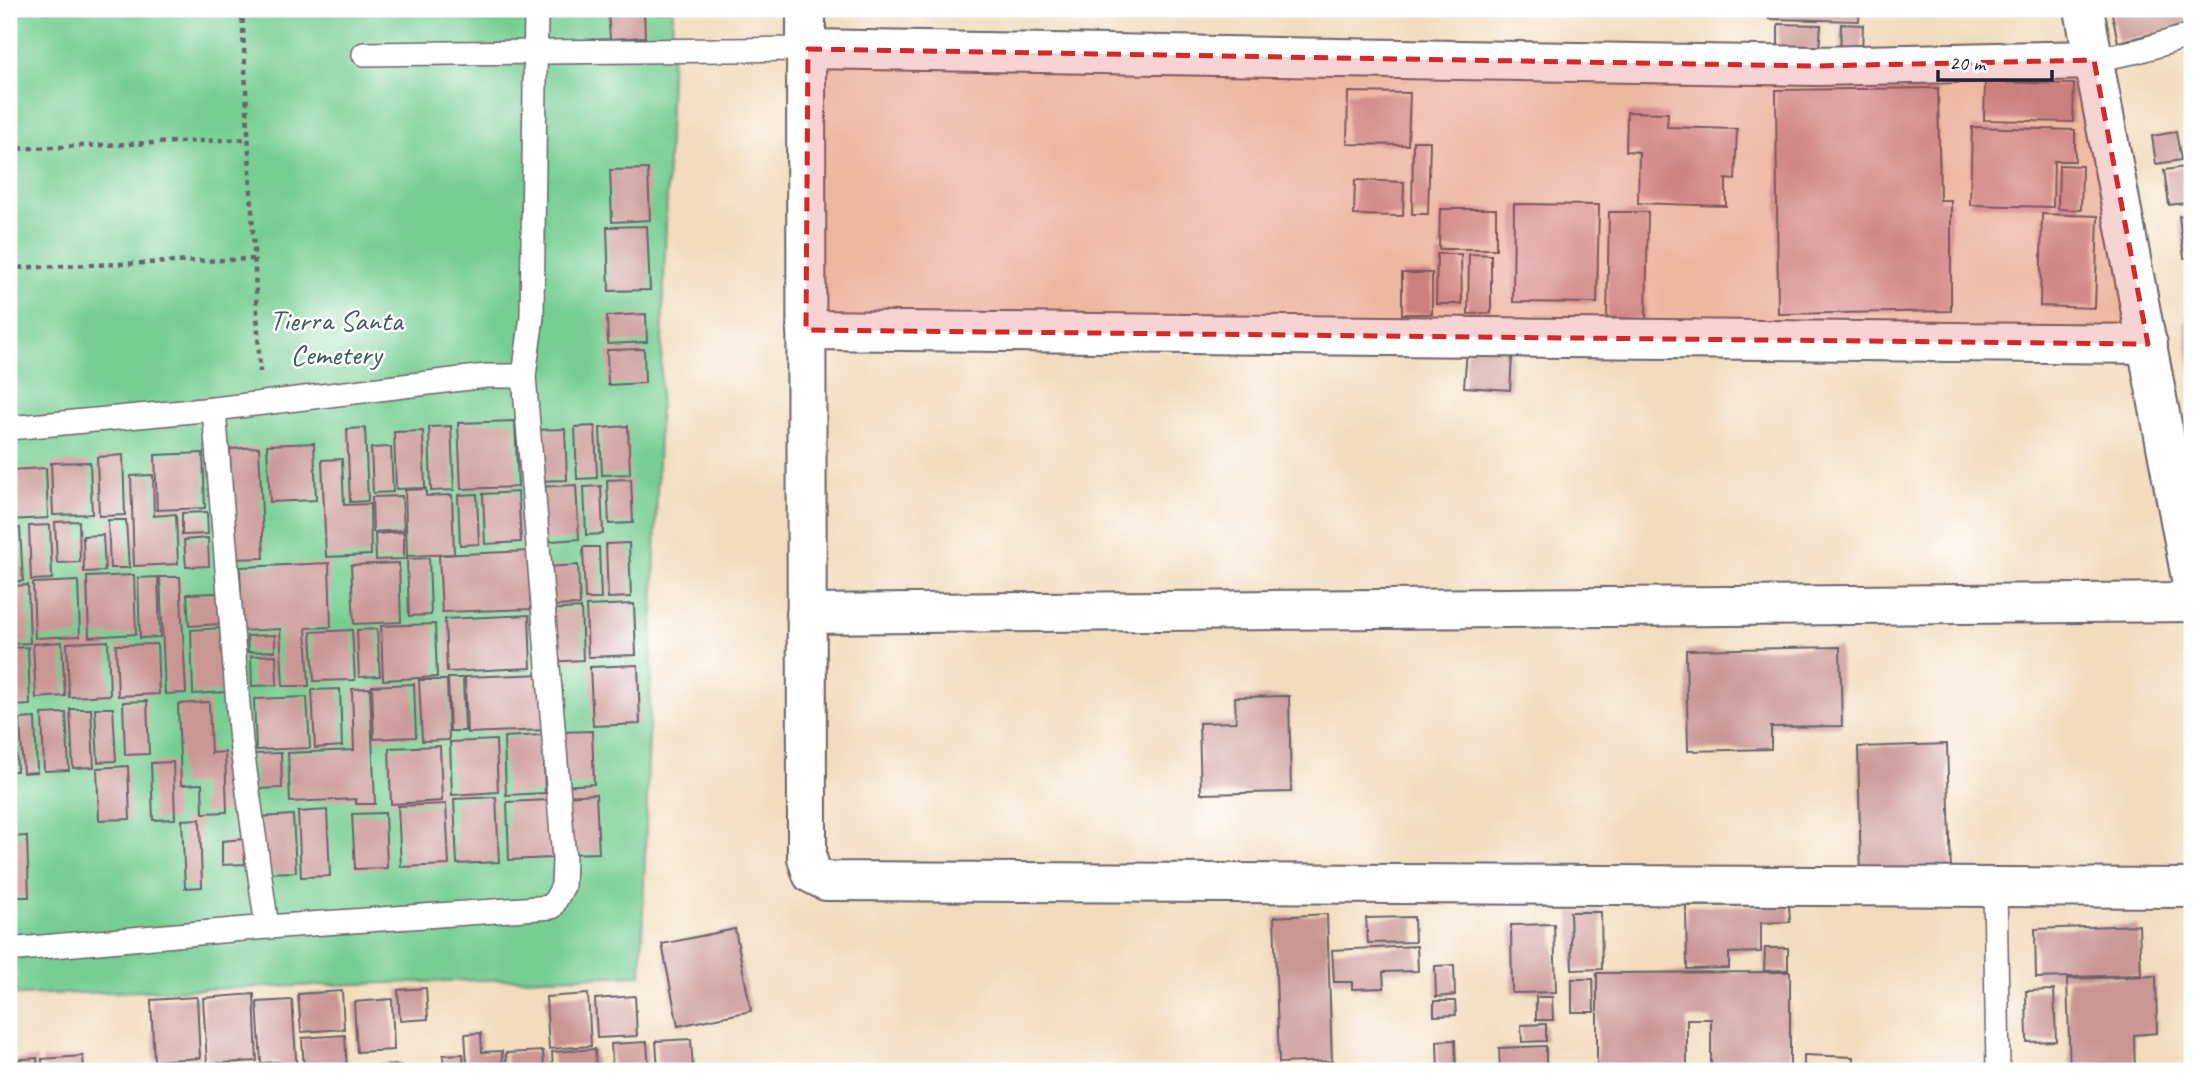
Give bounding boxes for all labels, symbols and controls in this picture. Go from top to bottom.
scale bar [1938,38,2052,82]
text: 20 m [1949,50,1987,76]
park label: Tierra Santa Cemetery [269,301,405,373]

